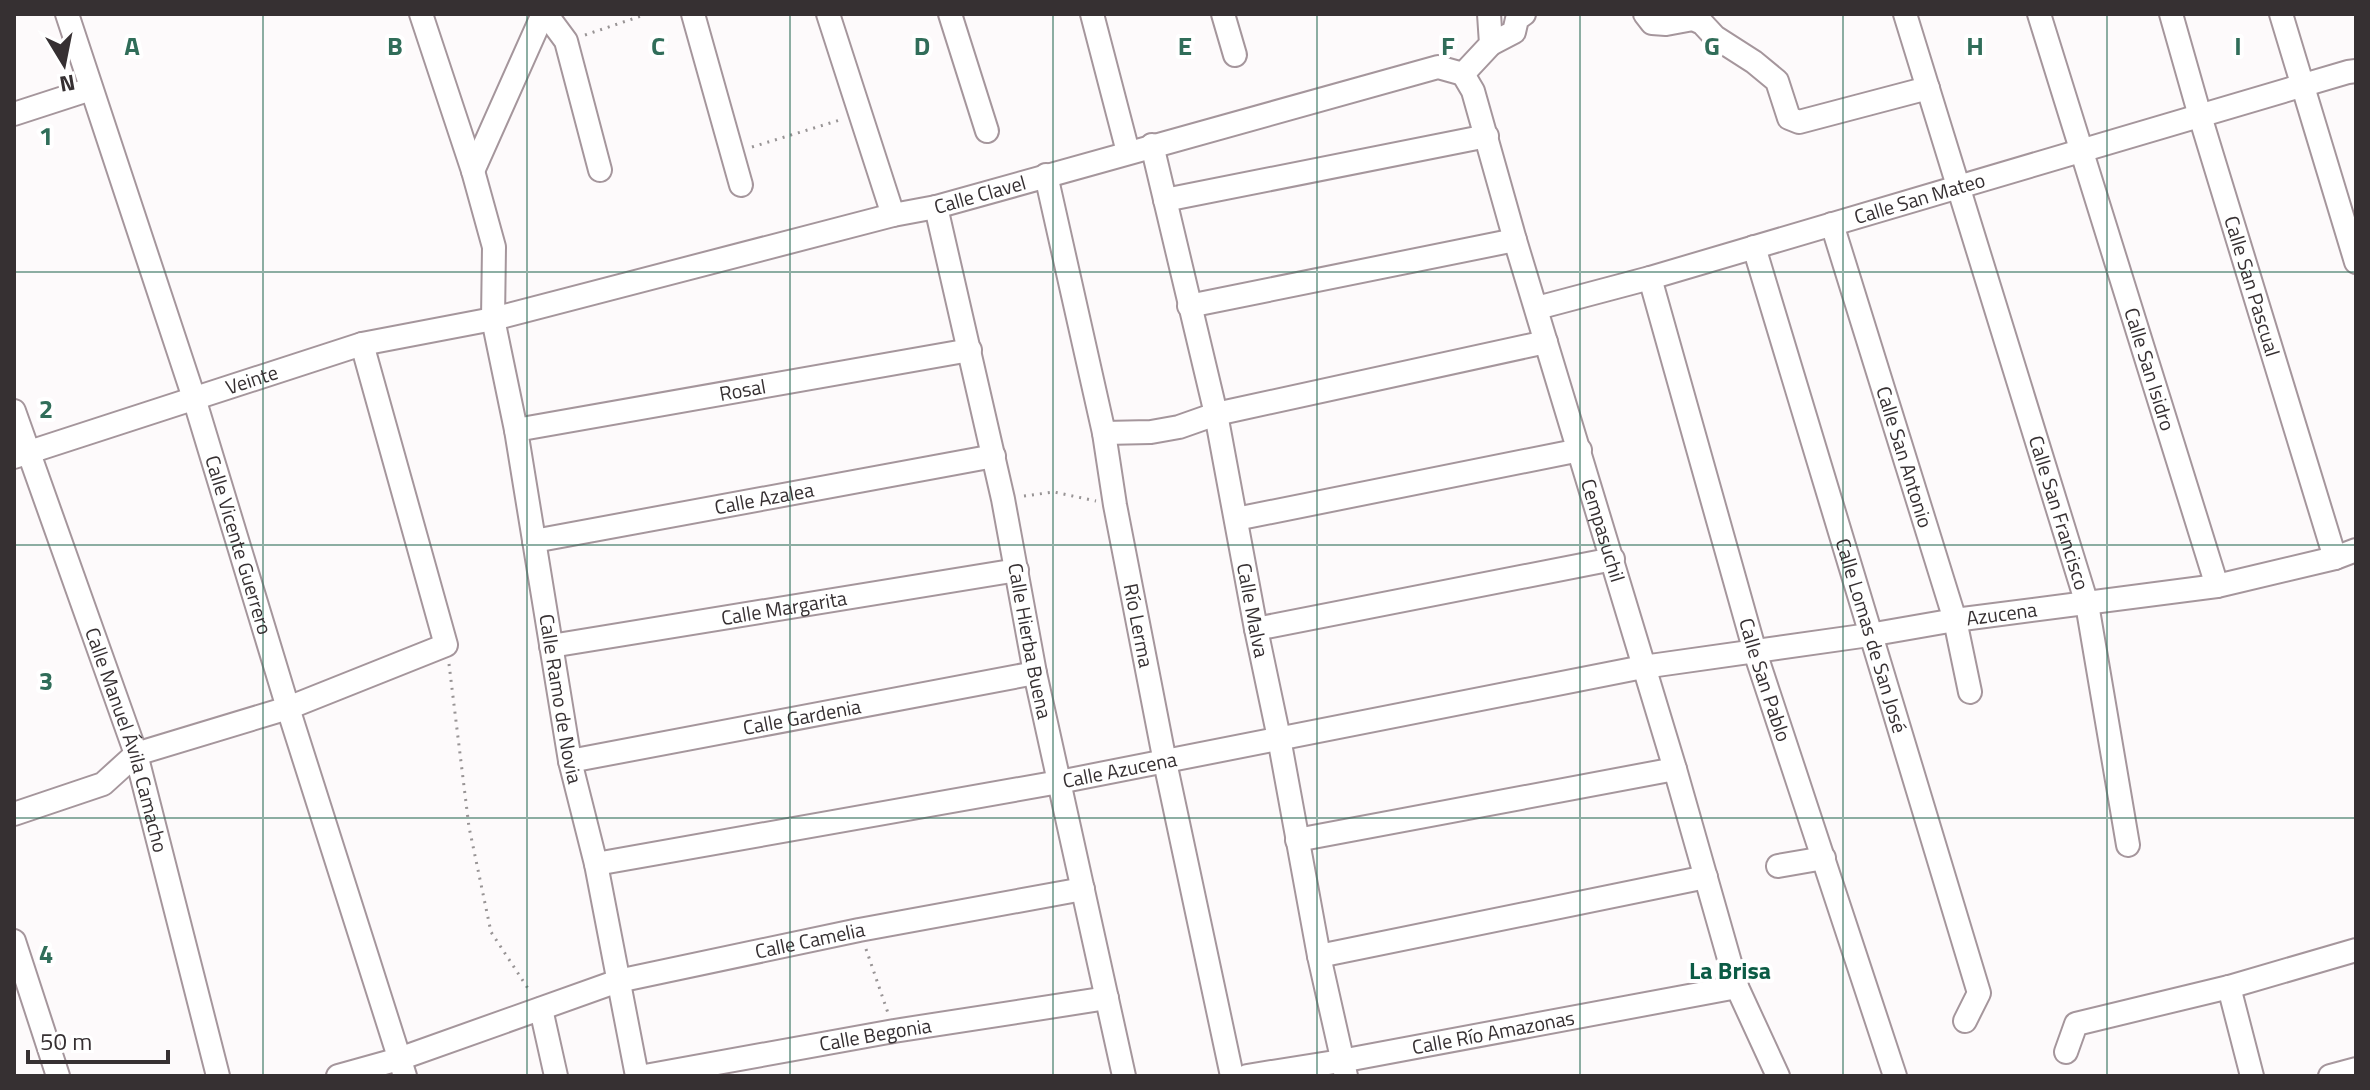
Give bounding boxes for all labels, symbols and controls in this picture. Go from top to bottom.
north arrow [24,24,104,104]
text: A [124,26,140,65]
text: B [387,26,403,65]
text: C [651,26,665,65]
text: D [914,26,930,65]
text: E [1178,26,1192,65]
text: F [1441,26,1455,65]
text: G [1704,26,1720,65]
text: H [1966,26,1984,65]
text: I [2234,26,2242,65]
text: N [57,66,78,102]
text: 1 [39,116,53,155]
street label: Calle San Mateo [1850,164,1989,232]
street label: Calle Clavel [930,167,1029,222]
street label: Calle San Pascual [2216,212,2289,360]
street label: Calle San Isidro [2116,304,2184,434]
street label: Veinte [221,356,282,402]
street label: Rosal [717,370,768,409]
street label: Calle San Antonio [1868,382,1941,531]
text: 2 [39,389,53,428]
street label: Calle San Francisco [2021,432,2098,594]
street label: Calle Vicente Guerrero [197,451,281,638]
street label: Calle Azalea [712,474,816,522]
street label: Cempasuchil [1573,475,1634,586]
street label: Calle Lomas de San José [1828,534,1916,737]
street label: Calle Hierba Buena [1000,560,1061,722]
street label: Calle Malva [1229,560,1278,660]
street label: Río Lerma [1116,581,1162,670]
street label: Calle Margarita [719,582,849,633]
street label: Azucena [1964,594,2039,633]
street label: Calle Ramo de Novia [531,612,591,787]
street label: Calle San Pablo [1731,614,1800,746]
street label: Calle Manuel Ávila Camacho [77,623,176,856]
text: 3 [39,661,53,700]
street label: Calle Gardenia [740,690,863,743]
street label: Calle Azucena [1060,743,1179,796]
street label: Calle Camelia [752,913,867,967]
text: 4 [39,934,53,973]
district label: La Brisa [1689,952,1771,988]
street label: Calle Río Amazonas [1409,1002,1577,1062]
street label: Calle Begonia [817,1009,933,1059]
scale bar [28,1014,168,1064]
text: 50 m [40,1023,92,1059]

